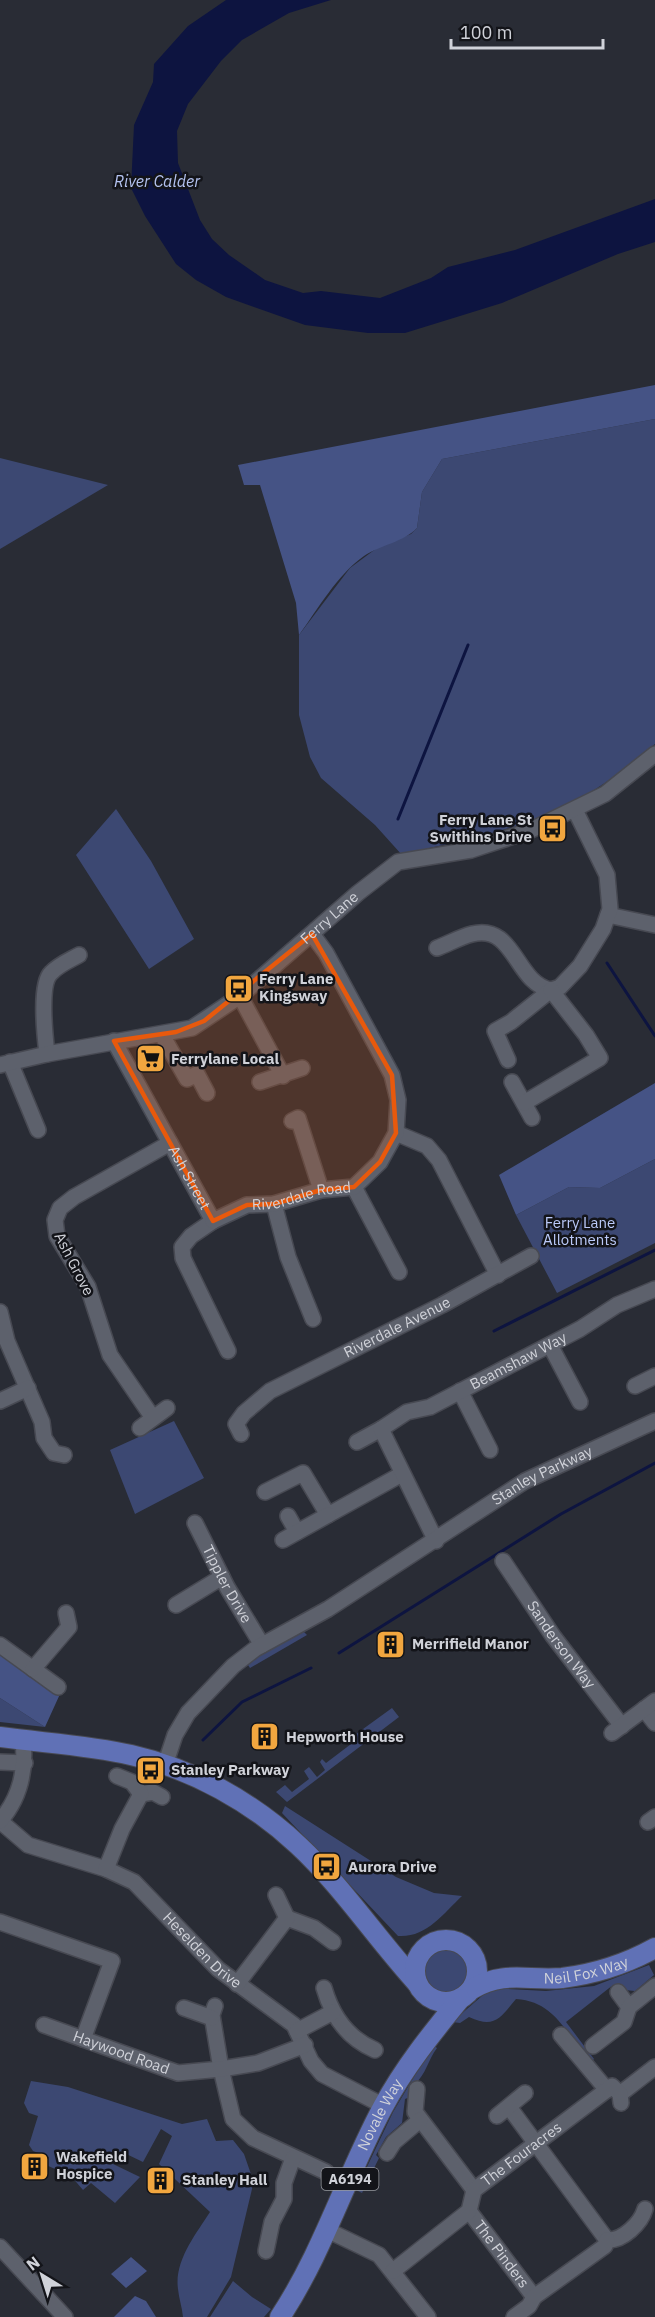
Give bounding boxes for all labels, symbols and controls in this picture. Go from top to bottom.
scale bar [451,12,602,50]
text: 100 m [460,21,512,44]
water label: River Calder [114,171,201,191]
place label: Ferry Lane St Swithins Drive [430,810,532,846]
bus stop icon: Ferry Lane St Swithins Drive [537,813,569,845]
street label: Ferry Lane [296,887,362,948]
place label: Ferry Lane Kingsway [259,969,333,1005]
bus stop icon: Ferry Lane Kingsway [222,972,254,1004]
supermarket icon: Ferrylane Local [134,1043,166,1075]
place label: Ferrylane Local [171,1049,280,1068]
street label: Ash Street [164,1142,215,1213]
street label: Riverdale Road [251,1177,352,1214]
park label: Ferry Lane Allotments [543,1213,617,1249]
street label: Ash Grove [50,1229,98,1299]
street label: Riverdale Avenue [340,1292,454,1362]
street label: Beamshaw Way [466,1327,570,1394]
street label: Stanley Parkway [488,1441,596,1509]
street label: Tippler Drive [199,1542,256,1626]
street label: Sanderson Way [523,1597,600,1693]
building icon: Merrifield Manor [375,1628,407,1660]
place label: Merrifield Manor [412,1634,529,1653]
building icon: Hepworth House [249,1721,281,1753]
place label: Hepworth House [286,1727,404,1746]
bus stop icon: Stanley Parkway [134,1754,166,1786]
place label: Stanley Parkway [171,1760,290,1779]
bus stop icon: Aurora Drive [311,1851,343,1883]
place label: Aurora Drive [348,1857,437,1876]
street label: Heselden Drive [159,1908,246,1992]
street label: Neil Fox Way [544,1952,632,1988]
street label: Haywood Road [71,2026,172,2078]
street label: Novale Way [353,2074,407,2153]
street label: The Fouracres [477,2117,565,2190]
place label: Wakefield Hospice [56,2147,127,2183]
building icon: Wakefield Hospice [19,2150,51,2182]
building icon: Stanley Hall [145,2164,177,2196]
road number: A6194 [322,2168,378,2190]
place label: Stanley Hall [182,2170,268,2189]
street label: The Pinders [470,2216,534,2291]
north arrow [12,2245,72,2305]
text: N [22,2252,43,2275]

